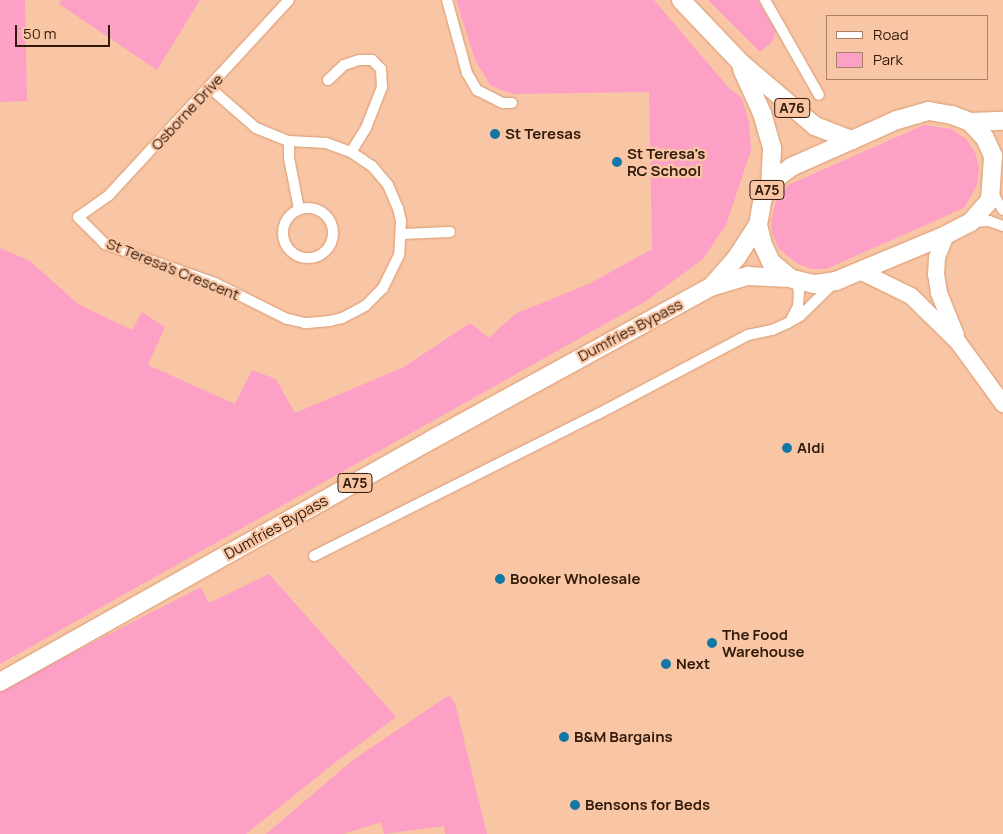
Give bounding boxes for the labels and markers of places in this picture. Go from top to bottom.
place label: St Teresas [505,125,581,143]
marker: St Teresas [489,128,501,140]
place label: St Teresa's RC School [627,144,705,179]
marker: St Teresa's RC School [611,156,623,168]
place label: Aldi [797,439,825,457]
marker: Aldi [781,442,793,454]
place label: Booker Wholesale [510,570,640,588]
marker: Booker Wholesale [494,573,506,585]
place label: The Food Warehouse [722,625,805,660]
marker: The Food Warehouse [706,637,718,649]
place label: Next [676,655,710,673]
marker: Next [660,658,672,670]
place label: B&M Bargains [574,728,673,746]
marker: B&M Bargains [558,731,570,743]
place label: Bensons for Beds [585,796,710,814]
marker: Bensons for Beds [569,799,581,811]

